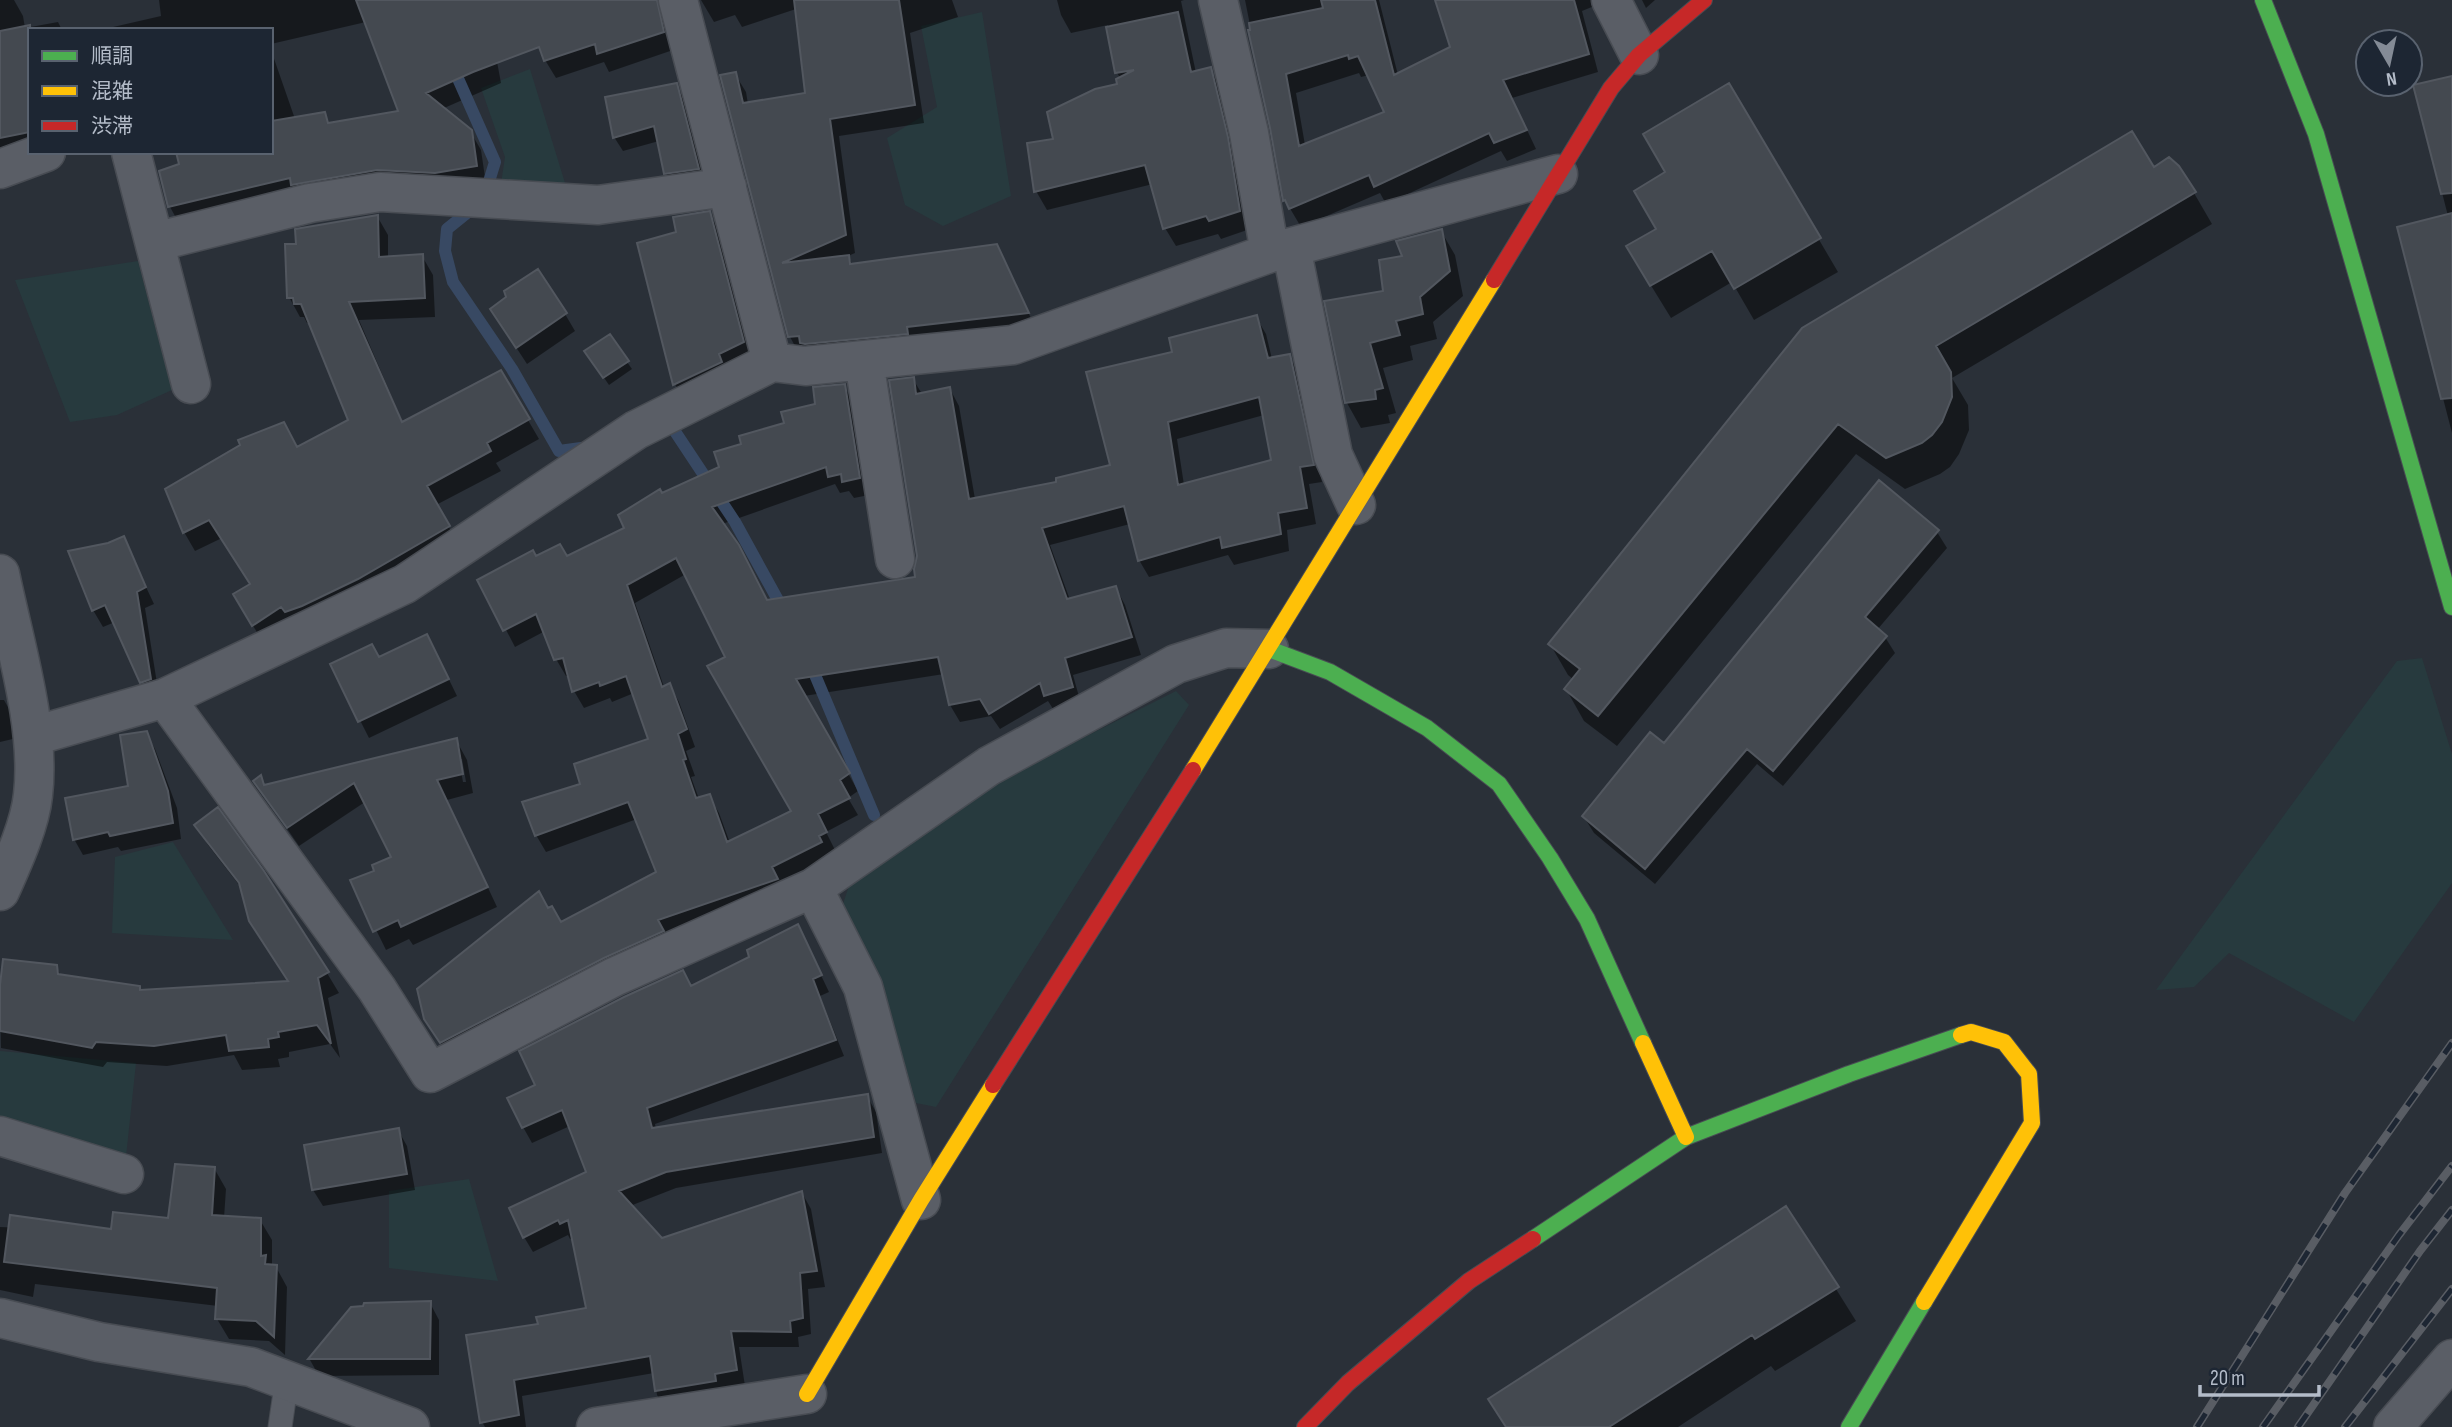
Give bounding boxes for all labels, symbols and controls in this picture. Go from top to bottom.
legend [28,28,273,154]
north arrow [2354,28,2424,98]
text: 順調 [91,44,133,69]
text: N [2385,66,2398,90]
text: 混雑 [91,79,133,104]
text: 渋滞 [91,114,133,139]
scale bar [2200,1354,2319,1398]
text: 20 m [2210,1366,2245,1391]

